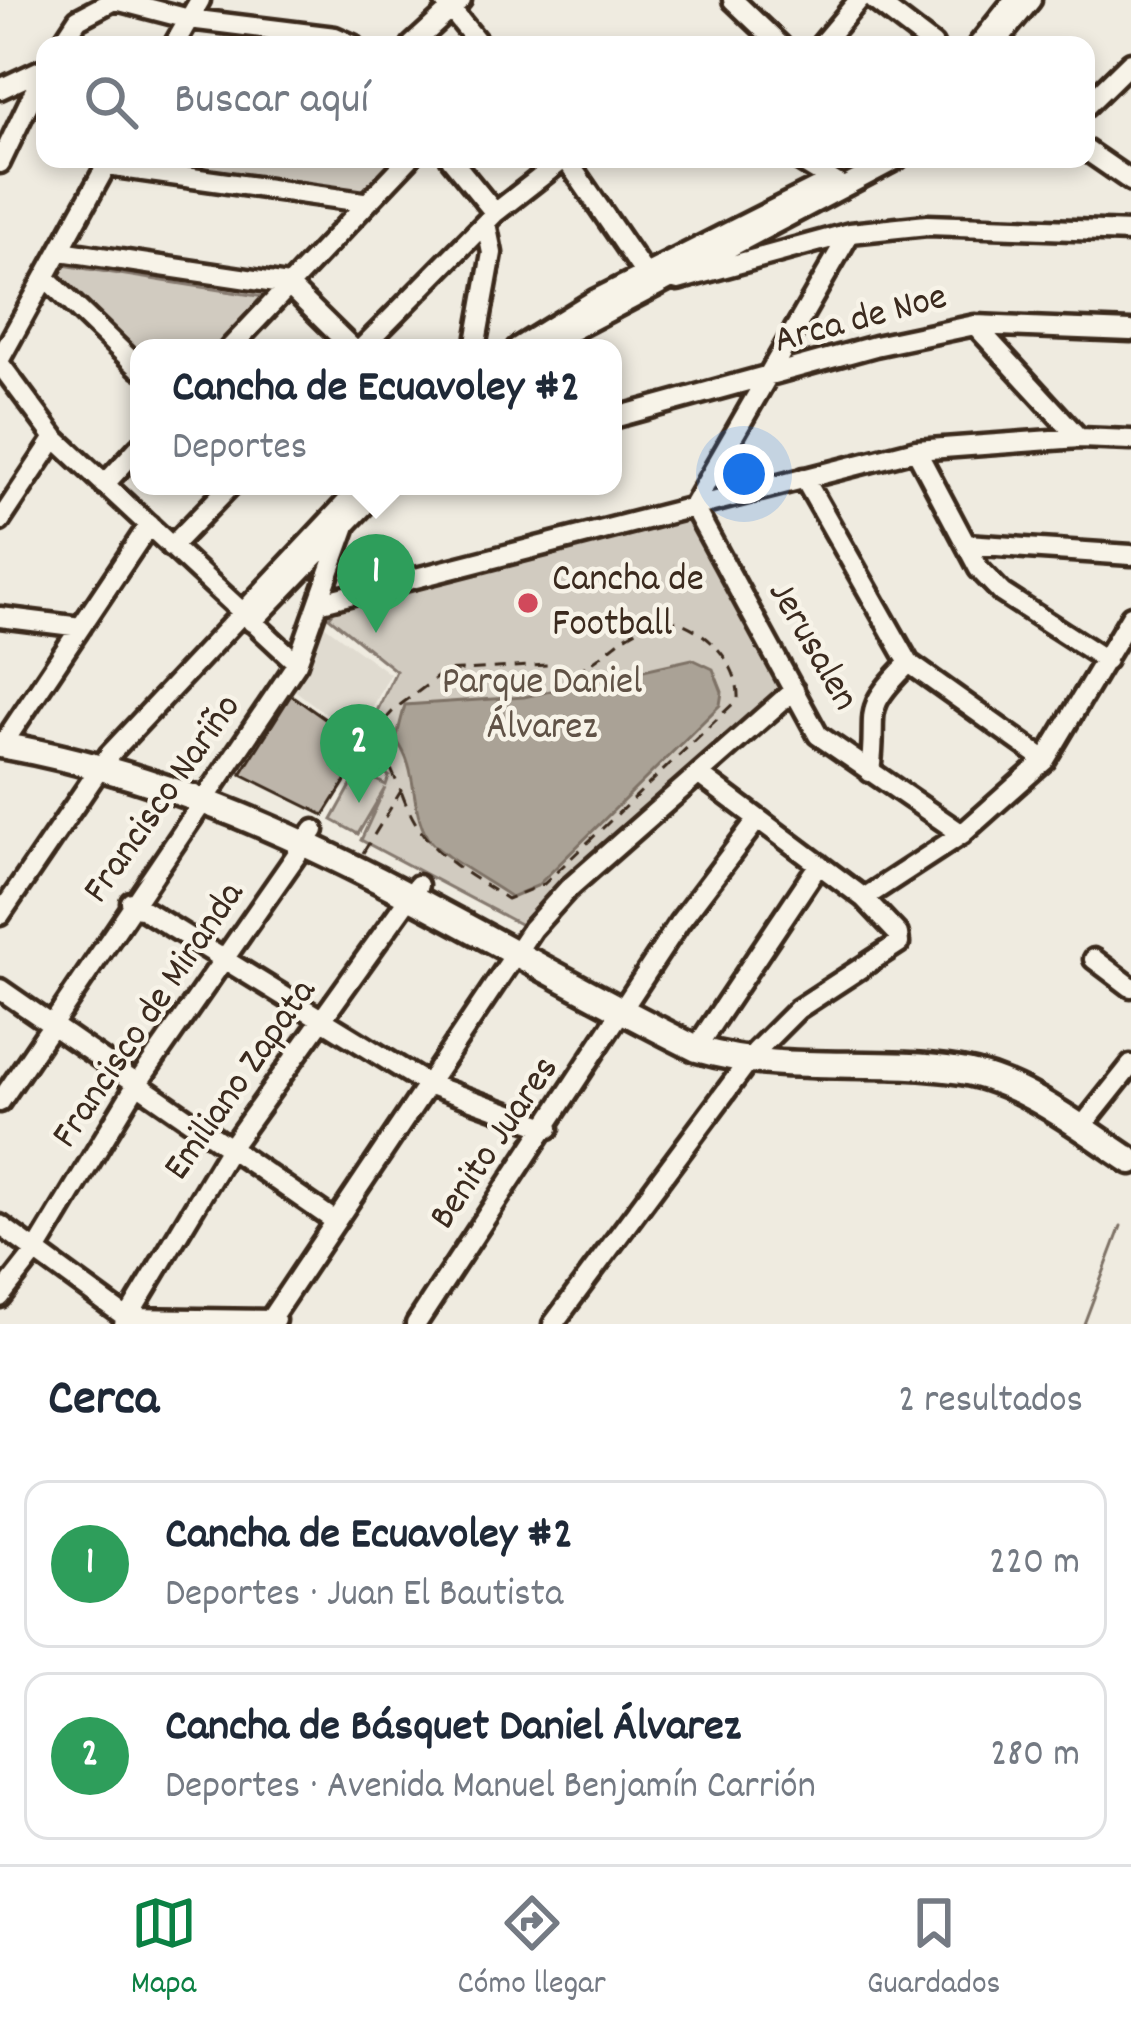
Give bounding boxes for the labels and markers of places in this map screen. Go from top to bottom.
pin: 1 [337,534,415,633]
place label: Cancha de Football [552,554,704,654]
marker: Cancha de Football [515,590,541,616]
pin: 2 [320,704,398,803]

